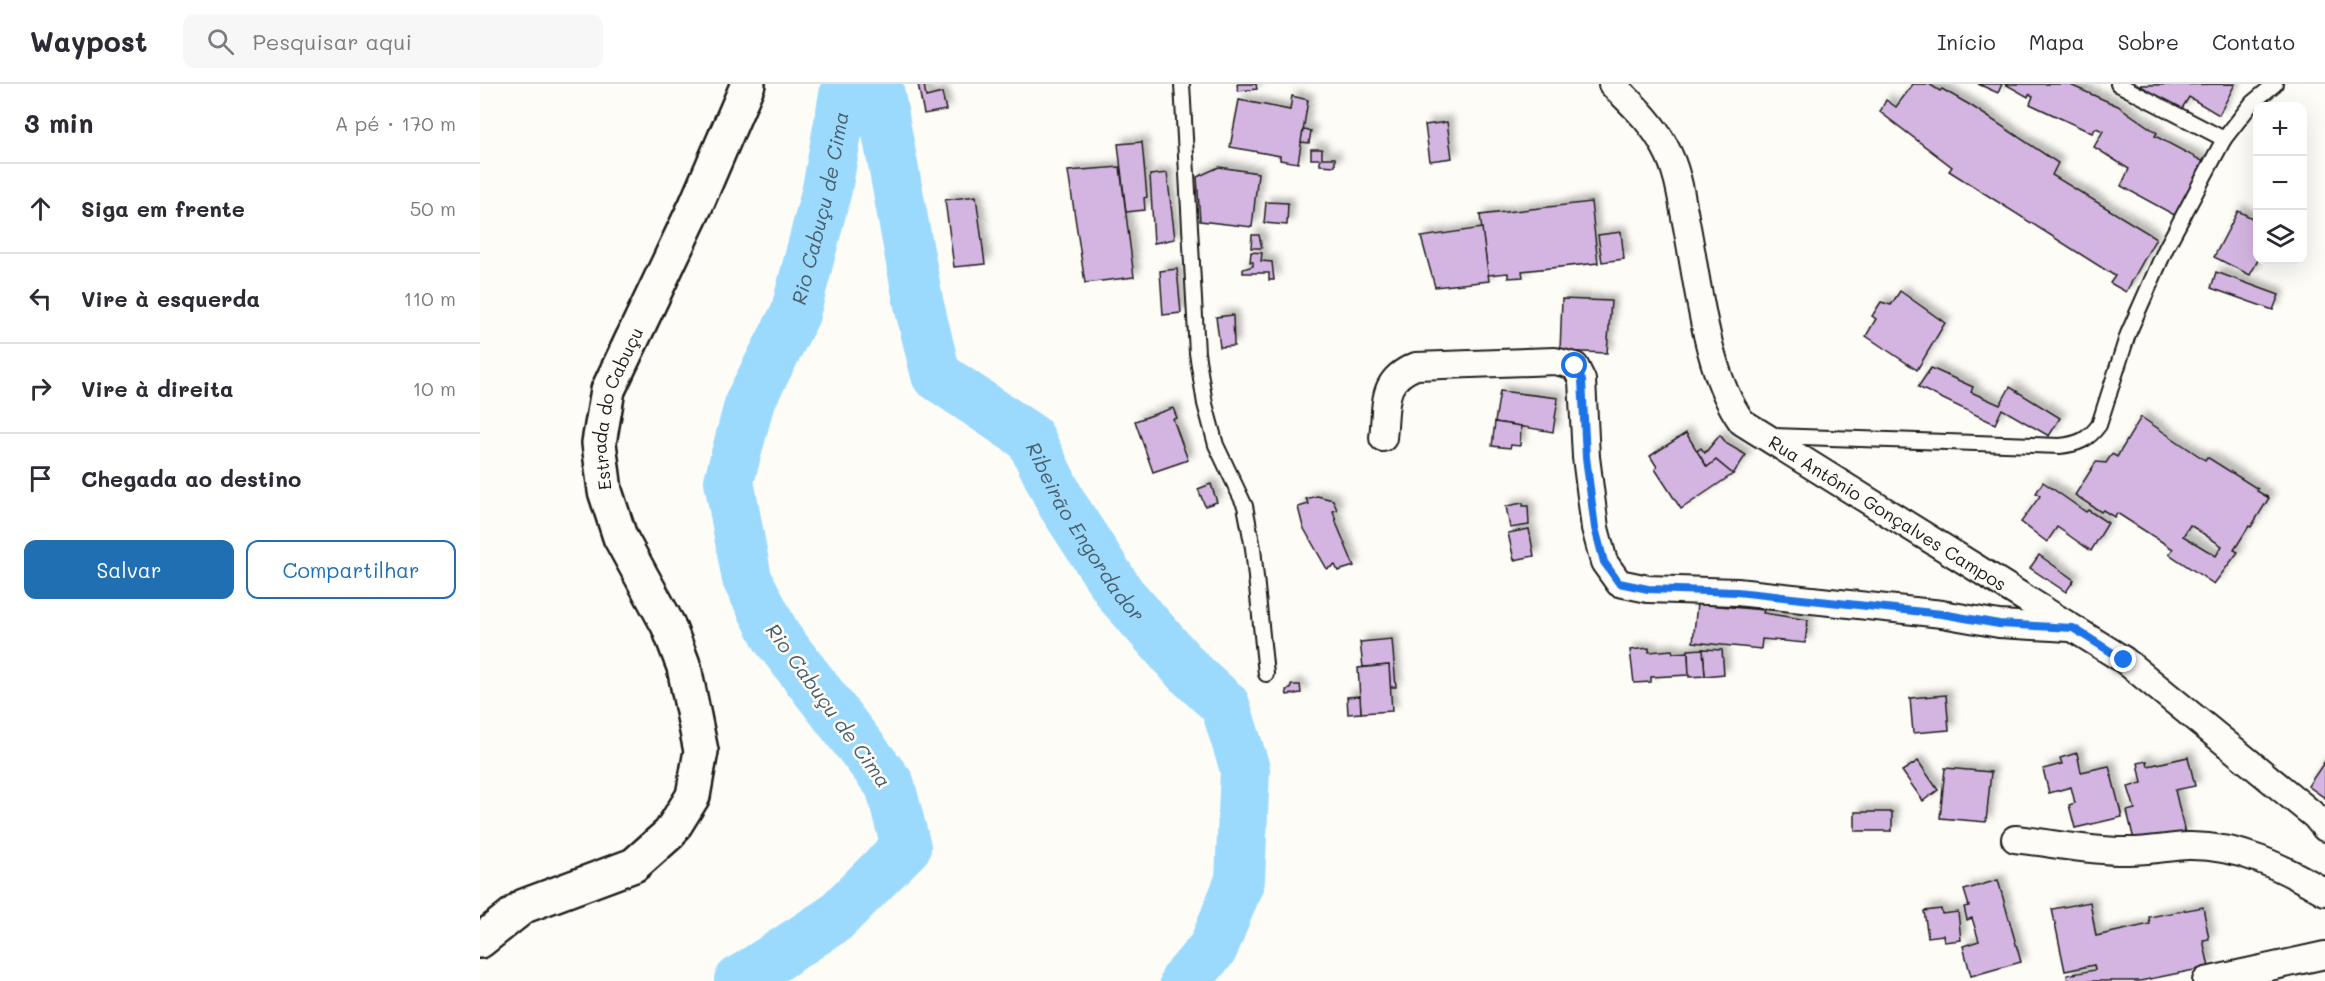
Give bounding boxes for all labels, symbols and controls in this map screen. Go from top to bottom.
search box [183,14,603,68]
text: Waypost [30,23,147,59]
icon: search [204,25,237,58]
text: Pesquisar aqui [252,27,412,56]
text: Início [1937,28,1996,55]
text: Mapa [2029,28,2085,55]
text: Sobre [2118,28,2179,55]
text: Contato [2212,28,2295,55]
map controls [2253,102,2307,264]
button: + [2253,102,2307,156]
text: 3 min [24,106,93,140]
text: A pé · 170 m [335,110,456,136]
water label: Rio Cabuçu de Cima [785,110,854,307]
button: − [2253,156,2307,210]
icon: ahead [24,192,57,225]
text: Siga em frente [81,194,245,223]
text: 50 m [410,195,456,221]
button: layers [2253,210,2307,264]
icon: left [24,282,57,315]
text: Vire à esquerda [81,284,260,313]
text: 110 m [403,285,456,311]
street label: Estrada do Cabuçu [587,323,648,492]
route start [1561,352,1587,378]
icon: right [24,372,57,405]
text: Vire à direita [81,374,234,403]
text: 10 m [412,375,456,401]
street label: Rua Antônio Gonçalves Campos [1764,430,2011,596]
water label: Ribeirão Engordador [1021,437,1151,627]
icon: arrive [24,462,57,495]
text: Chegada ao destino [81,464,301,493]
button: Salvar [24,540,234,599]
button: Compartilhar [246,540,456,599]
water label: Rio Cabuçu de Cima [761,618,897,792]
route end [2110,646,2136,672]

